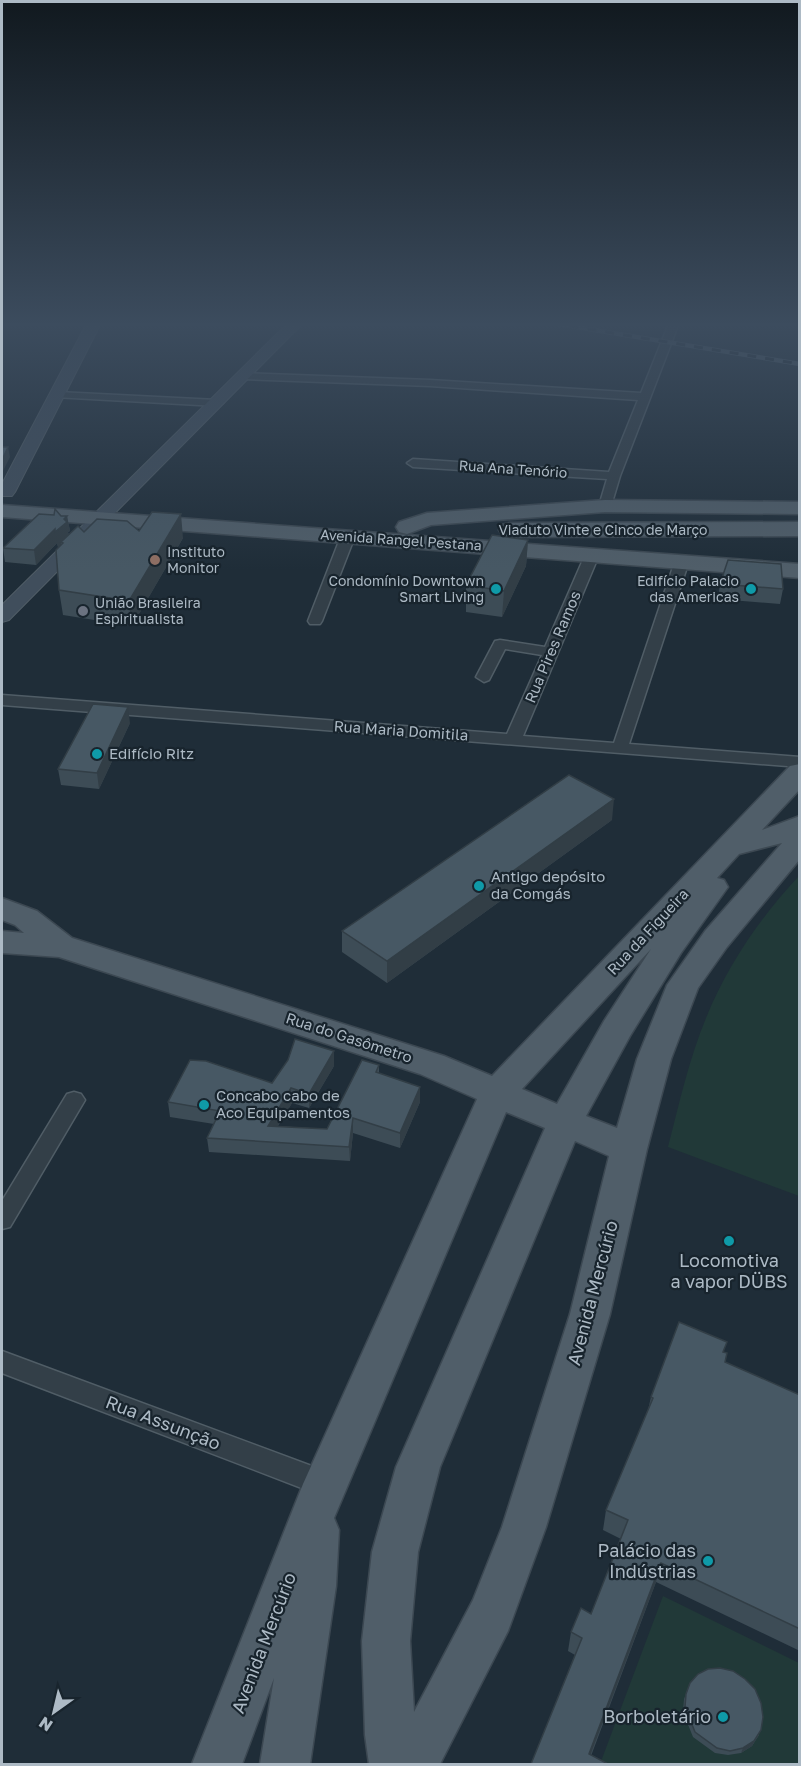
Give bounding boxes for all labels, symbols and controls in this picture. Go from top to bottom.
street label: Rua Ana Tenório [458,456,568,481]
street label: Viaduto Vinte e Cinco de Março [498,521,708,538]
street label: Avenida Rangel Pestana [320,525,482,554]
place label: Instituto Monitor [167,543,225,576]
marker: Instituto Monitor [148,553,162,567]
place label: Condomínio Downtown Smart Living [328,572,484,605]
place label: Edifício Palacio das Americas [637,572,739,605]
marker: Condomínio Downtown Smart Living [489,582,503,596]
marker: Edifício Palacio das Americas [744,582,758,596]
street label: Rua Pires Ramos [520,588,584,705]
place label: União Brasileira Espiritualista [95,594,201,627]
marker: União Brasileira Espiritualista [76,604,90,618]
street label: Rua Maria Domitila [333,716,469,744]
place label: Edifício Ritz [109,744,194,762]
marker: Edifício Ritz [90,747,104,761]
place label: Antigo depósito da Comgás [491,867,605,902]
marker: Antigo depósito da Comgás [472,879,486,893]
street label: Rua da Figueira [603,885,692,978]
street label: Rua do Gasômetro [284,1008,415,1066]
place label: Concabo cabo de Aco Equipamentos [216,1086,350,1121]
marker: Concabo cabo de Aco Equipamentos [197,1098,211,1112]
street label: Avenida Mercúrio [562,1218,622,1367]
marker: Locomotiva a vapor DÜBS [722,1234,736,1248]
place label: Locomotiva a vapor DÜBS [670,1249,788,1292]
street label: Rua Assunção [103,1390,224,1454]
place label: Palácio das Indústrias [598,1539,696,1582]
marker: Palácio das Indústrias [701,1554,715,1568]
street label: Avenida Mercúrio [226,1569,300,1716]
north arrow [24,1682,84,1742]
place label: Borboletário [603,1705,711,1727]
marker: Borboletário [716,1710,730,1724]
text: N [35,1713,56,1736]

